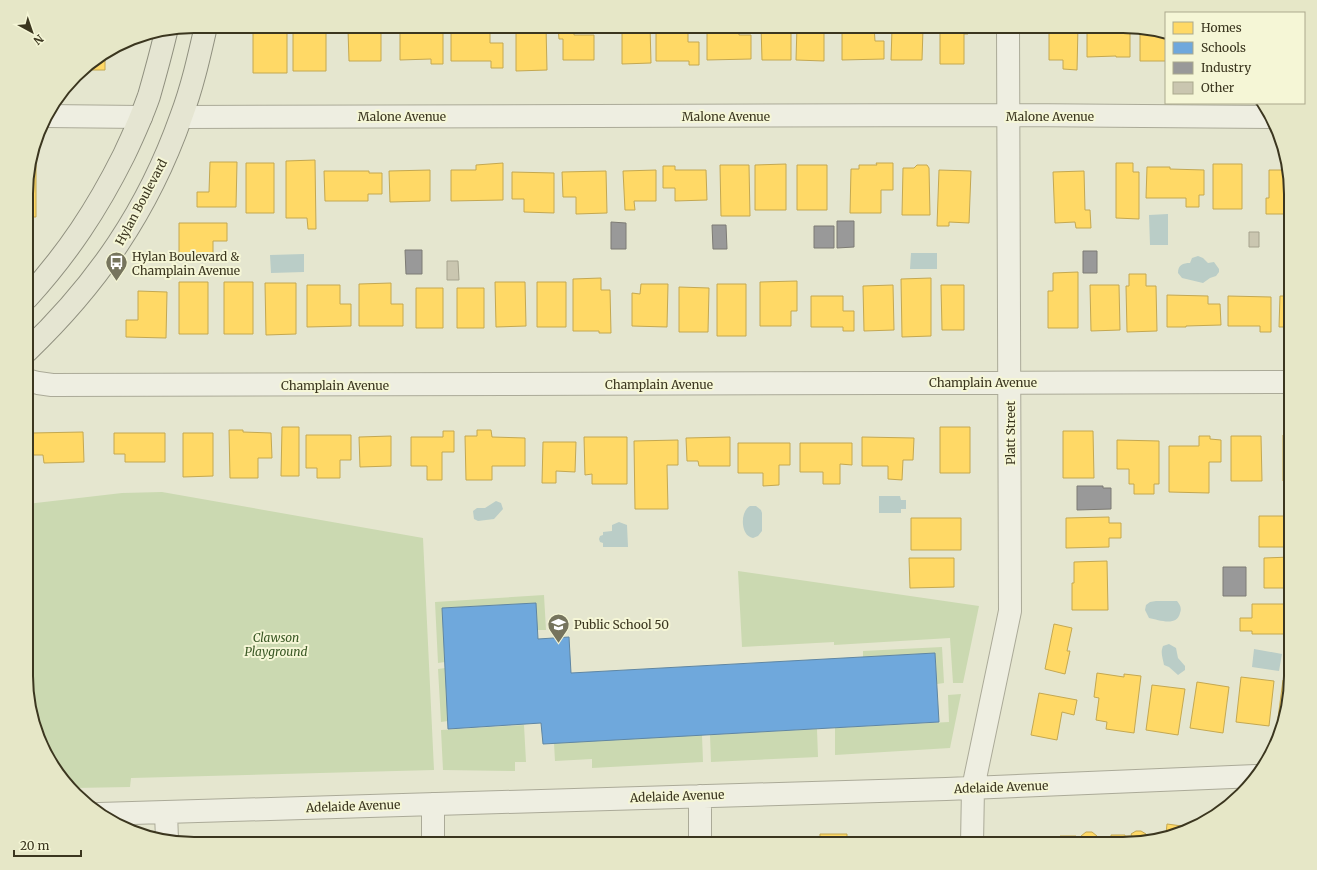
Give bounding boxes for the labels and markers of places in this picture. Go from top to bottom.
place label: Hylan Boulevard & Champlain Avenue [132,249,240,278]
bus stop icon: Hylan Boulevard & Champlain Avenue [103,250,129,283]
school or university icon: Public School 50 [545,611,571,644]
place label: Public School 50 [574,617,669,632]

